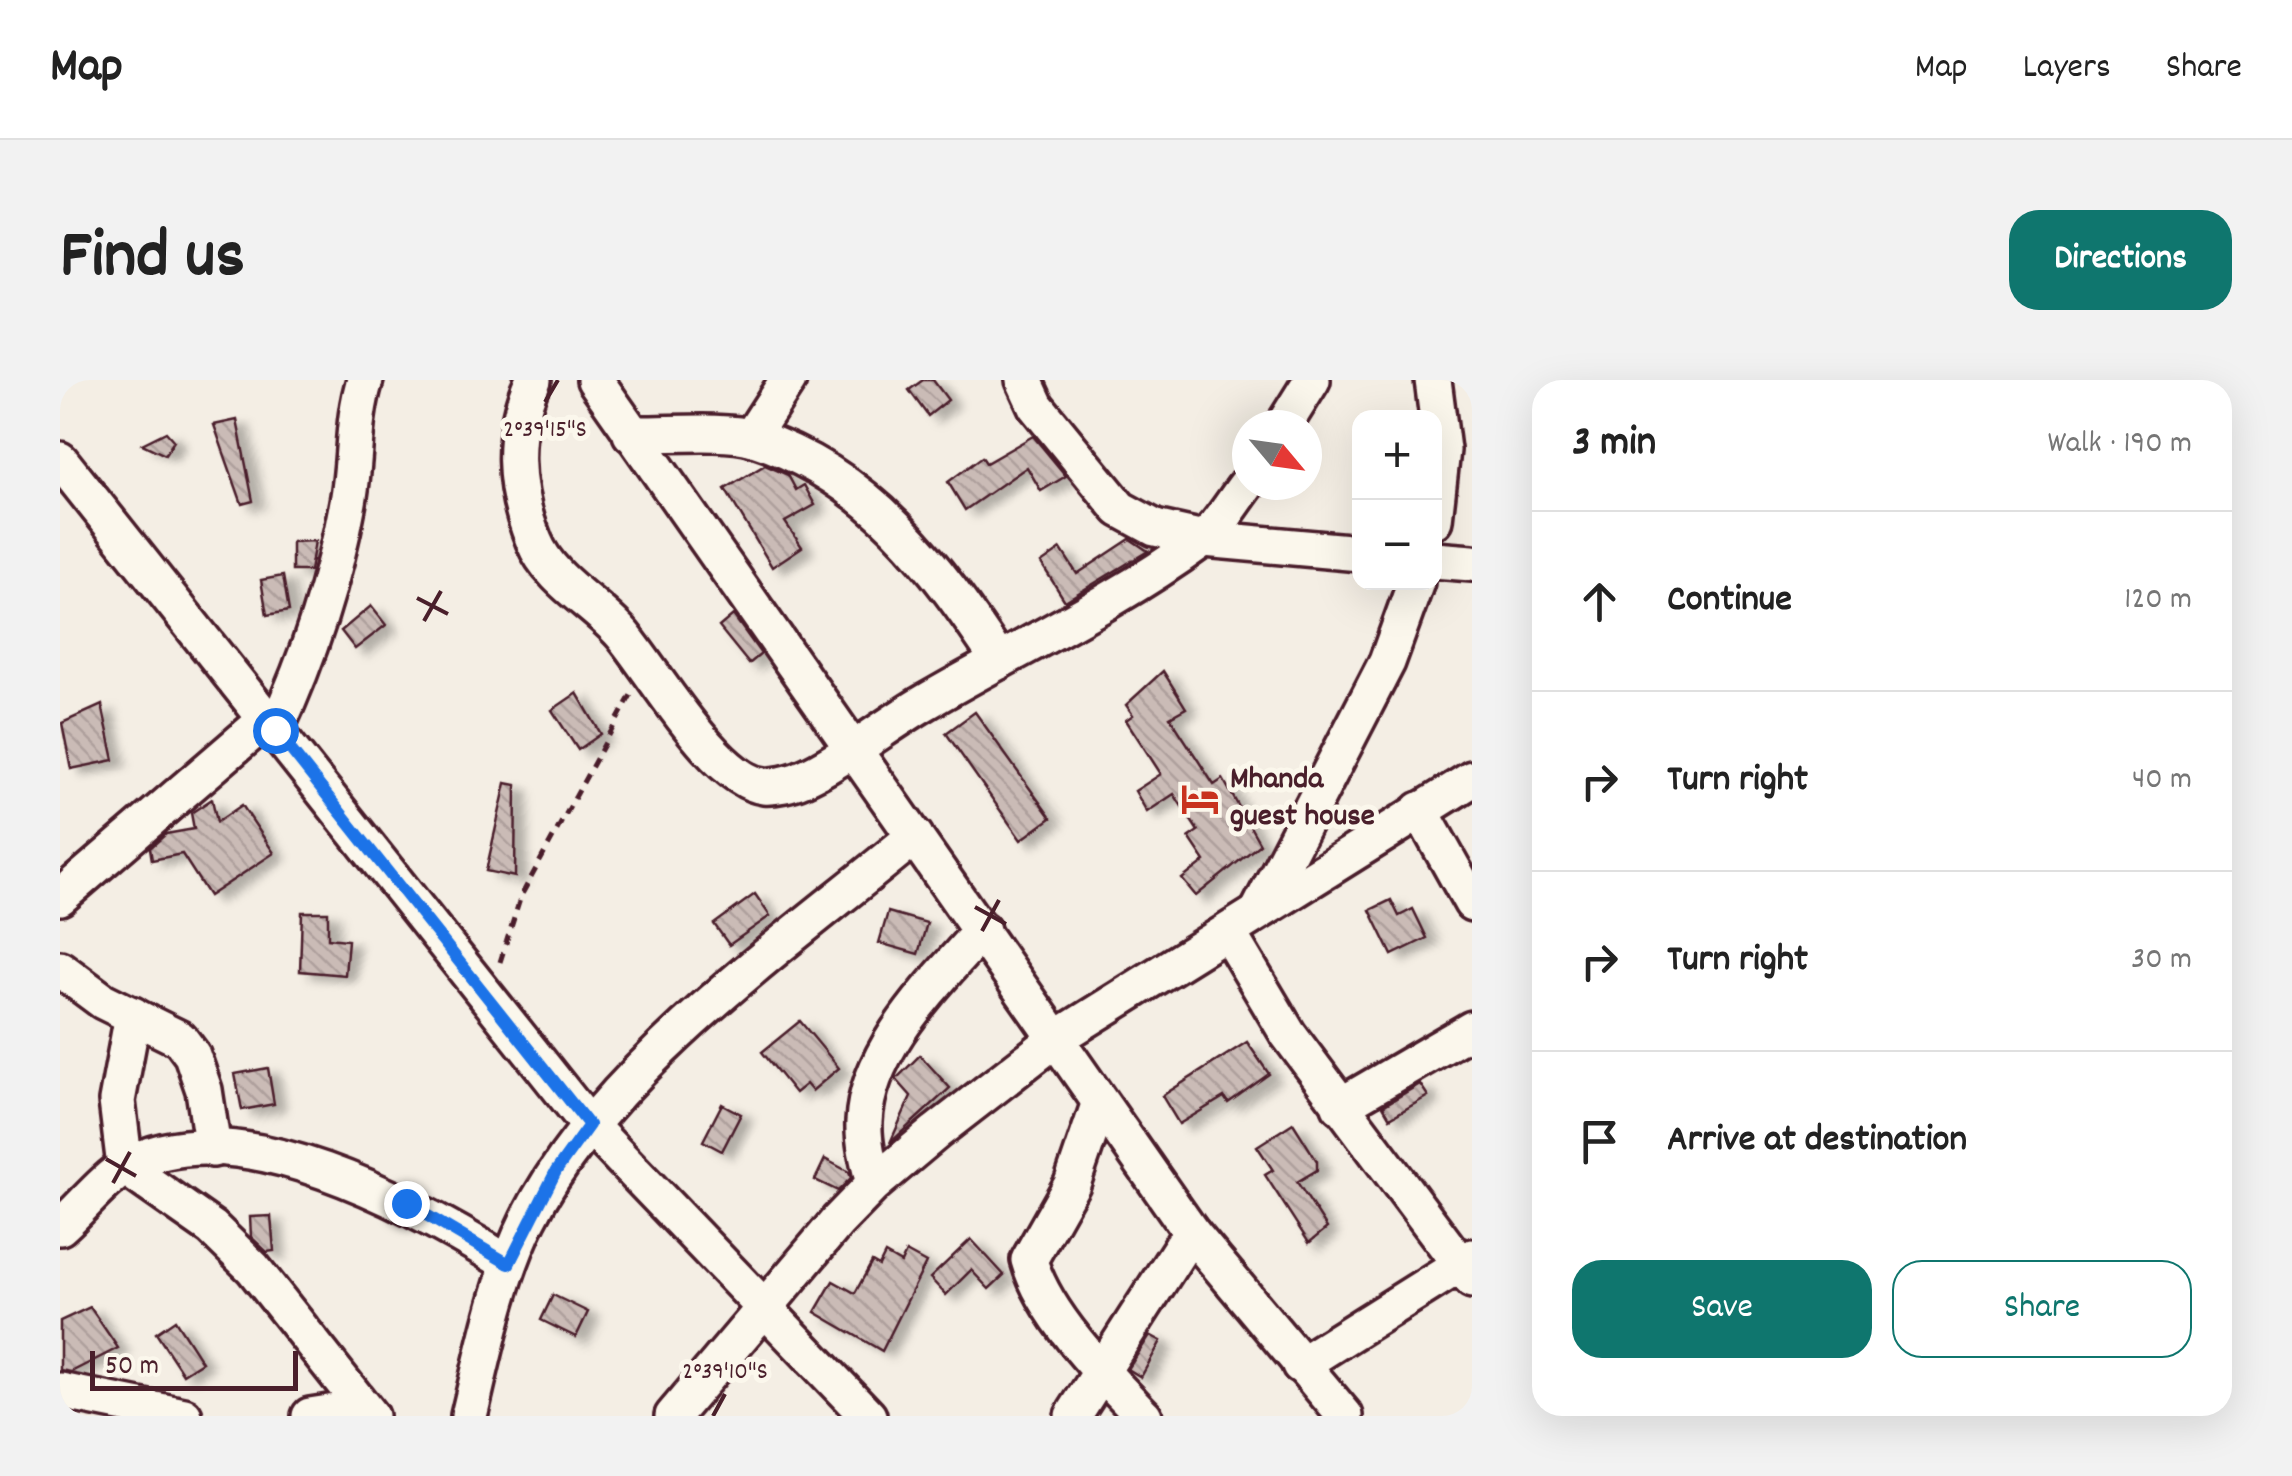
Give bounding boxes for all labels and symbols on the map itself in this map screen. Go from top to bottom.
north arrow [1232,410,1322,500]
text: 2°39'15"S [503,413,587,449]
route start [253,708,299,754]
place label: Mhanda guest house [1230,758,1375,841]
hotel icon: Mhanda guest house [1179,778,1221,820]
route end [384,1181,430,1227]
scale bar [90,1346,298,1390]
text: 2°39'10"S [682,1355,768,1391]

